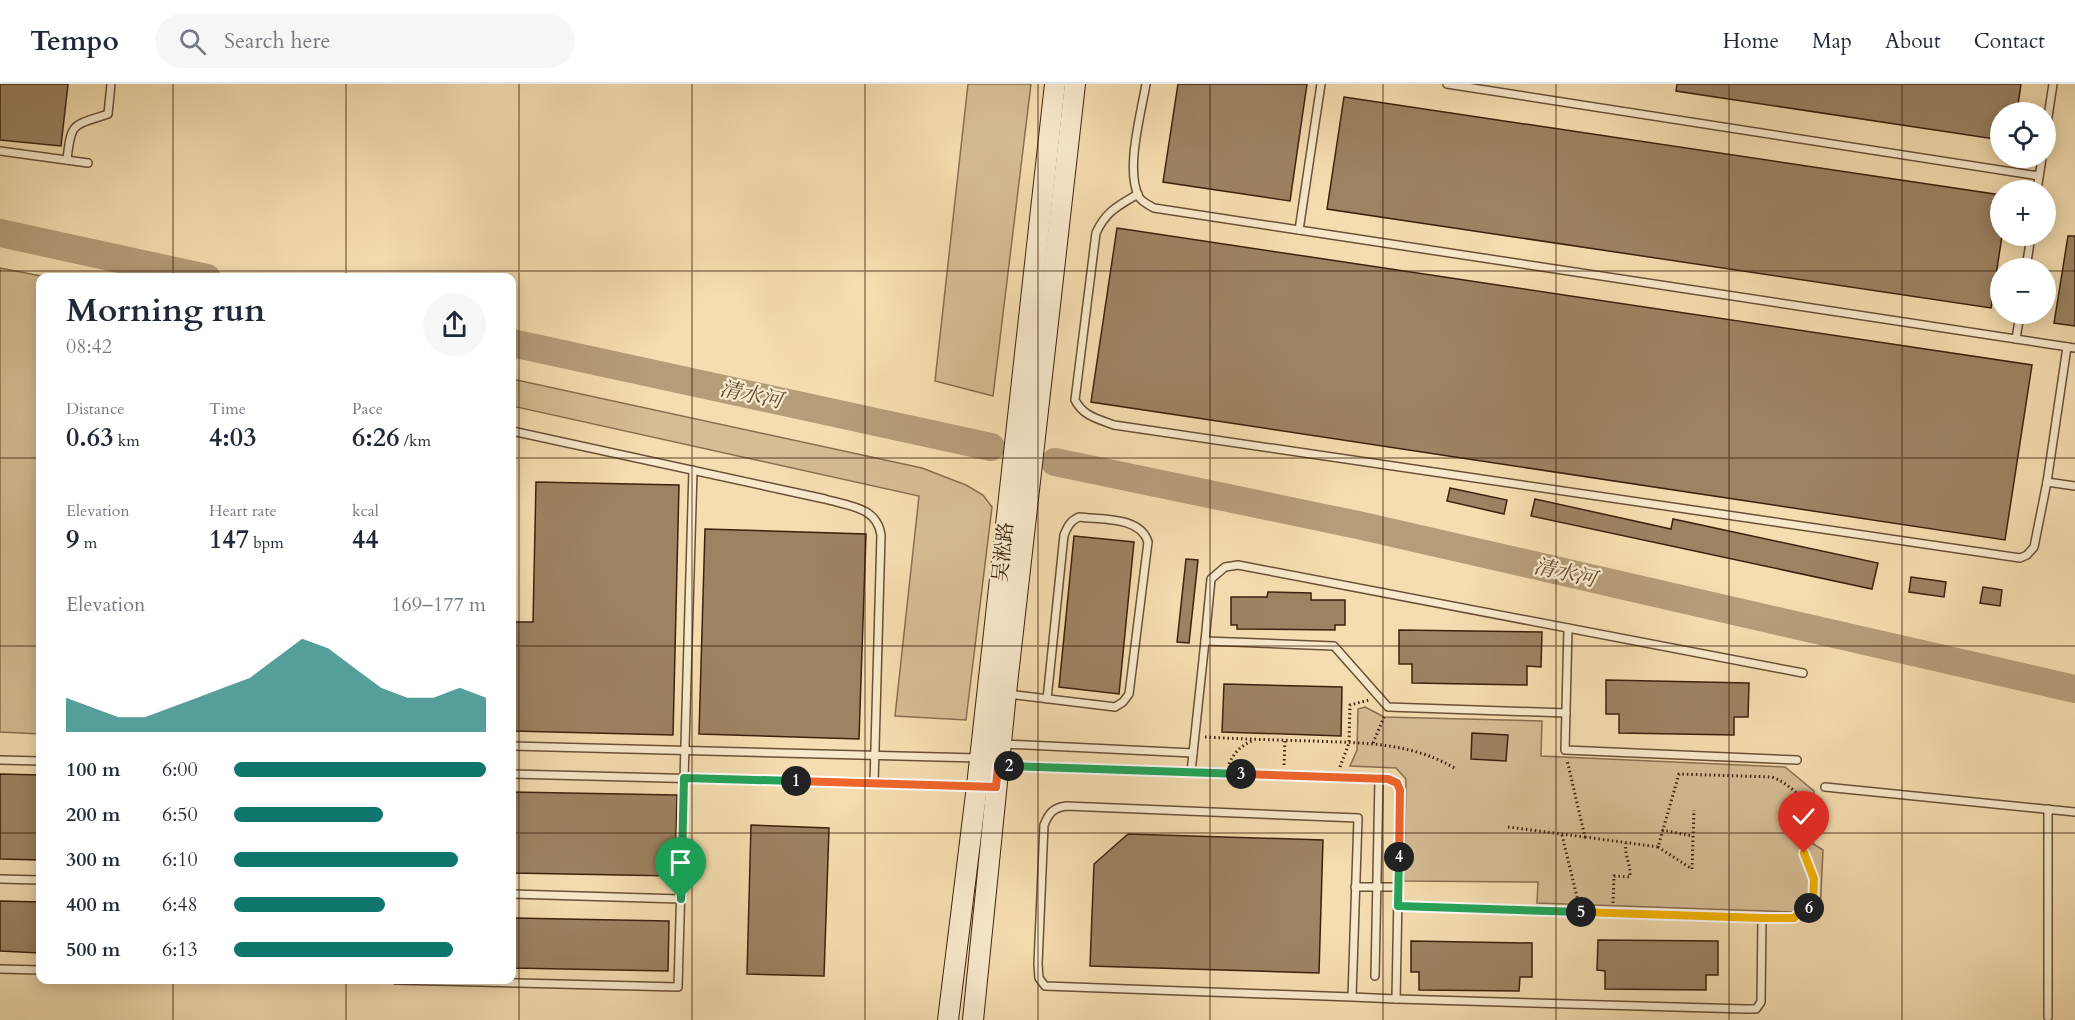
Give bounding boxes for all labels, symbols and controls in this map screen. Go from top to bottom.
search box [155,14,575,68]
text: Tempo [30,22,119,60]
icon: search [176,25,209,58]
text: Search here [224,26,331,56]
text: Home [1723,27,1779,56]
text: Map [1812,27,1852,56]
text: About [1885,27,1941,56]
text: Contact [1974,27,2045,56]
map controls [1990,102,2056,324]
button: locate [1990,102,2056,168]
button: + [1990,180,2056,246]
button: − [1990,258,2056,324]
text: Morning run [66,288,266,333]
button: share [423,293,486,356]
text: 08:42 [66,333,112,360]
water label: 清水河 [717,374,789,417]
text: Distance [66,398,124,420]
text: Time [209,398,246,420]
text: Pace [352,398,383,420]
text: 0.63 [66,420,114,455]
text: 4:03 [209,420,257,455]
text: 6:26 [352,420,400,455]
text: km [114,430,140,452]
text: /km [400,430,431,452]
text: Elevation [66,500,130,522]
text: Heart rate [209,500,277,522]
text: kcal [352,500,379,522]
street label: 吴淞路 [986,521,1020,583]
text: 9 [66,522,79,557]
text: 147 [209,522,249,557]
text: 44 [352,522,379,557]
text: m [79,532,97,554]
text: bpm [249,532,284,554]
water label: 清水河 [1531,552,1603,595]
text: Elevation [66,591,145,618]
text: 169–177 m [391,591,486,618]
pin: 2 [994,751,1024,781]
text: 2 [1005,755,1013,777]
text: 100 m [66,756,121,783]
text: 6:00 [162,756,198,783]
pin: 3 [1226,759,1256,789]
text: 3 [1237,763,1245,785]
pin: 1 [781,766,811,796]
text: 1 [792,770,800,792]
pin [1778,791,1829,853]
icon: check [1787,800,1820,833]
text: 200 m [66,801,121,828]
text: 6:50 [162,801,198,828]
pin [655,837,706,899]
pin: 4 [1384,842,1414,872]
text: 300 m [66,846,121,873]
text: 6:10 [162,846,198,873]
icon: arrive [664,846,697,879]
text: 4 [1395,846,1403,868]
text: 400 m [66,891,121,918]
text: 6:48 [162,891,198,918]
pin: 6 [1794,893,1824,923]
pin: 5 [1566,897,1596,927]
text: 6 [1805,897,1813,919]
text: 5 [1577,901,1585,923]
text: 500 m [66,936,121,963]
text: 6:13 [162,936,198,963]

